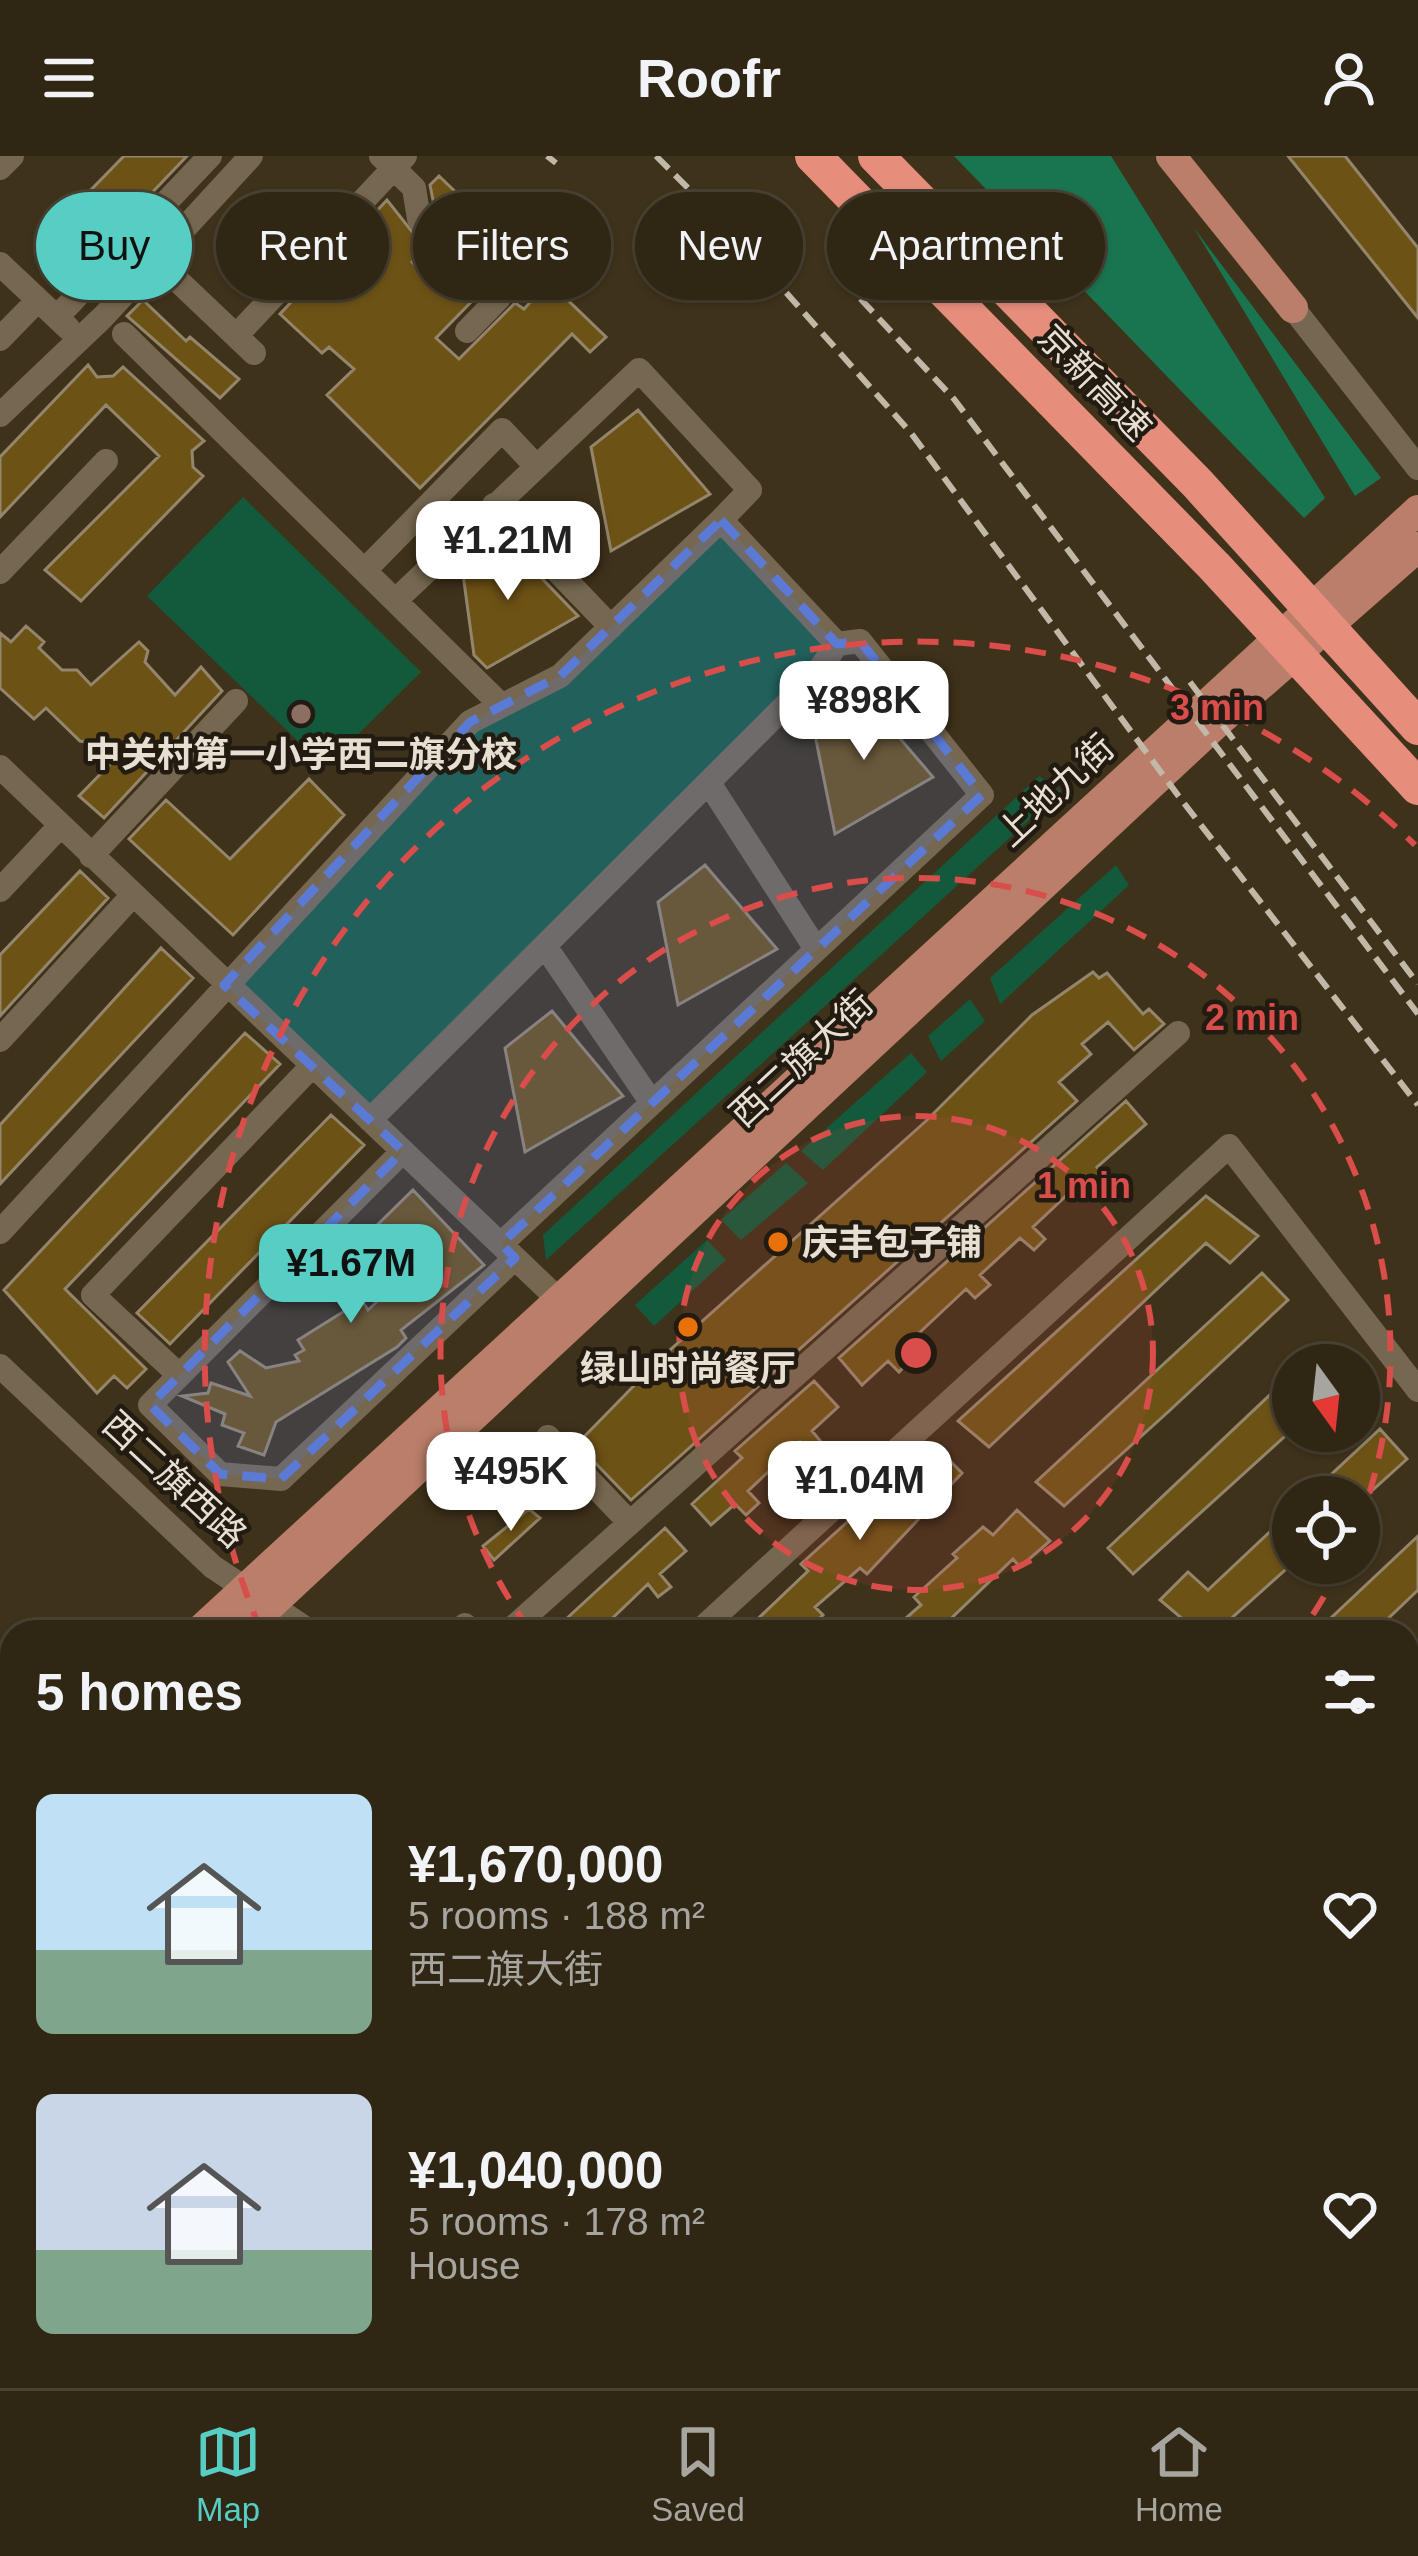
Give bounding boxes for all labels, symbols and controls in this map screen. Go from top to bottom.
icon: menu [36,45,102,111]
icon: person [1316,45,1382,111]
text: Roofr [637,48,781,108]
chip: Buy [36,192,192,300]
chip: Rent [216,192,389,300]
chip: Filters [413,192,611,300]
chip: New [635,192,803,300]
chip: Apartment [827,192,1105,300]
street label: 京新高速 [1030,316,1159,448]
pin: ¥1.21M [410,501,606,603]
text: ¥1.21M [443,518,573,561]
pin: ¥898K [780,661,948,763]
text: ¥898K [807,678,921,721]
text: 3 min [1170,687,1264,728]
marker: 中关村第一小学西二旗分校 [288,701,314,727]
street label: 上地九街 [989,726,1122,854]
place label: 中关村第一小学西二旗分校 [85,734,517,775]
street label: 西二旗大街 [722,982,881,1135]
text: 2 min [1205,997,1299,1038]
text: 1 min [1037,1165,1131,1206]
place label: 庆丰包子铺 [802,1222,982,1263]
pin: ¥1.67M [253,1224,449,1326]
marker: 庆丰包子铺 [765,1229,791,1255]
text: ¥1.67M [286,1241,416,1284]
marker: 绿山时尚餐厅 [675,1314,701,1340]
centre of rings [895,1332,937,1374]
north arrow [1272,1344,1380,1452]
map controls [1272,1344,1380,1584]
place label: 绿山时尚餐厅 [580,1348,796,1389]
street label: 西二旗西路 [95,1403,254,1556]
pin: ¥495K [427,1432,595,1534]
pin: ¥1.04M [762,1441,958,1543]
text: ¥495K [454,1449,568,1492]
text: ¥1.04M [795,1458,925,1501]
button: locate [1272,1476,1380,1584]
icon: filters [1317,1659,1383,1725]
text: 5 homes [36,1664,243,1721]
text: ¥1,670,000 [408,1836,663,1893]
icon: home [132,1842,276,1986]
icon: heart [1317,1881,1383,1947]
text: 5 rooms · 188 m² [408,1894,705,1937]
text: 西二旗大街 [408,1948,603,1991]
icon: home [132,2142,276,2286]
text: ¥1,040,000 [408,2142,663,2199]
icon: heart [1317,2181,1383,2247]
text: 5 rooms · 178 m² [408,2200,705,2243]
text: House [408,2244,521,2287]
tab: Map [195,2419,261,2529]
tab: Saved [651,2419,745,2529]
tab: Home [1135,2419,1223,2529]

